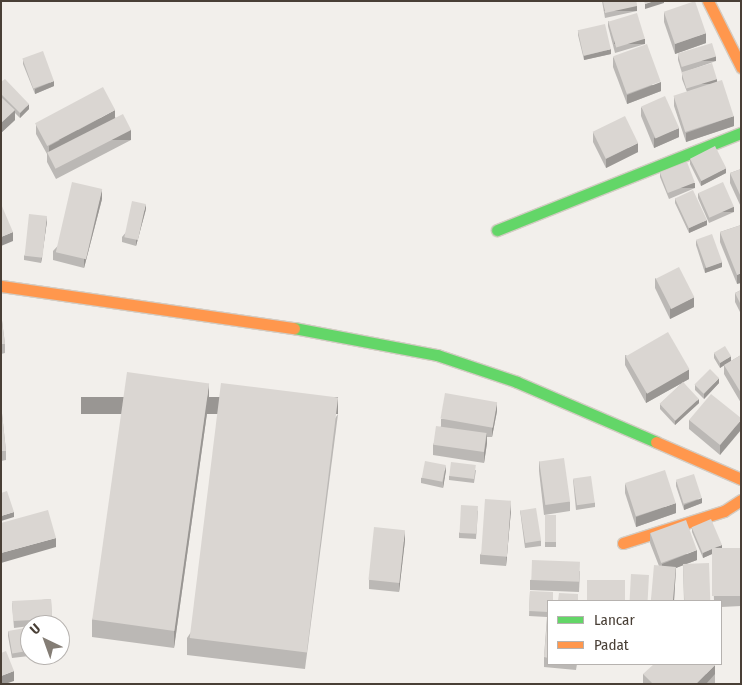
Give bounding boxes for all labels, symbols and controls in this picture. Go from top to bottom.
legend [547,600,722,665]
text: Lancar [594,611,635,629]
north arrow [20,615,70,665]
text: U [27,620,44,638]
text: Padat [594,636,629,654]

